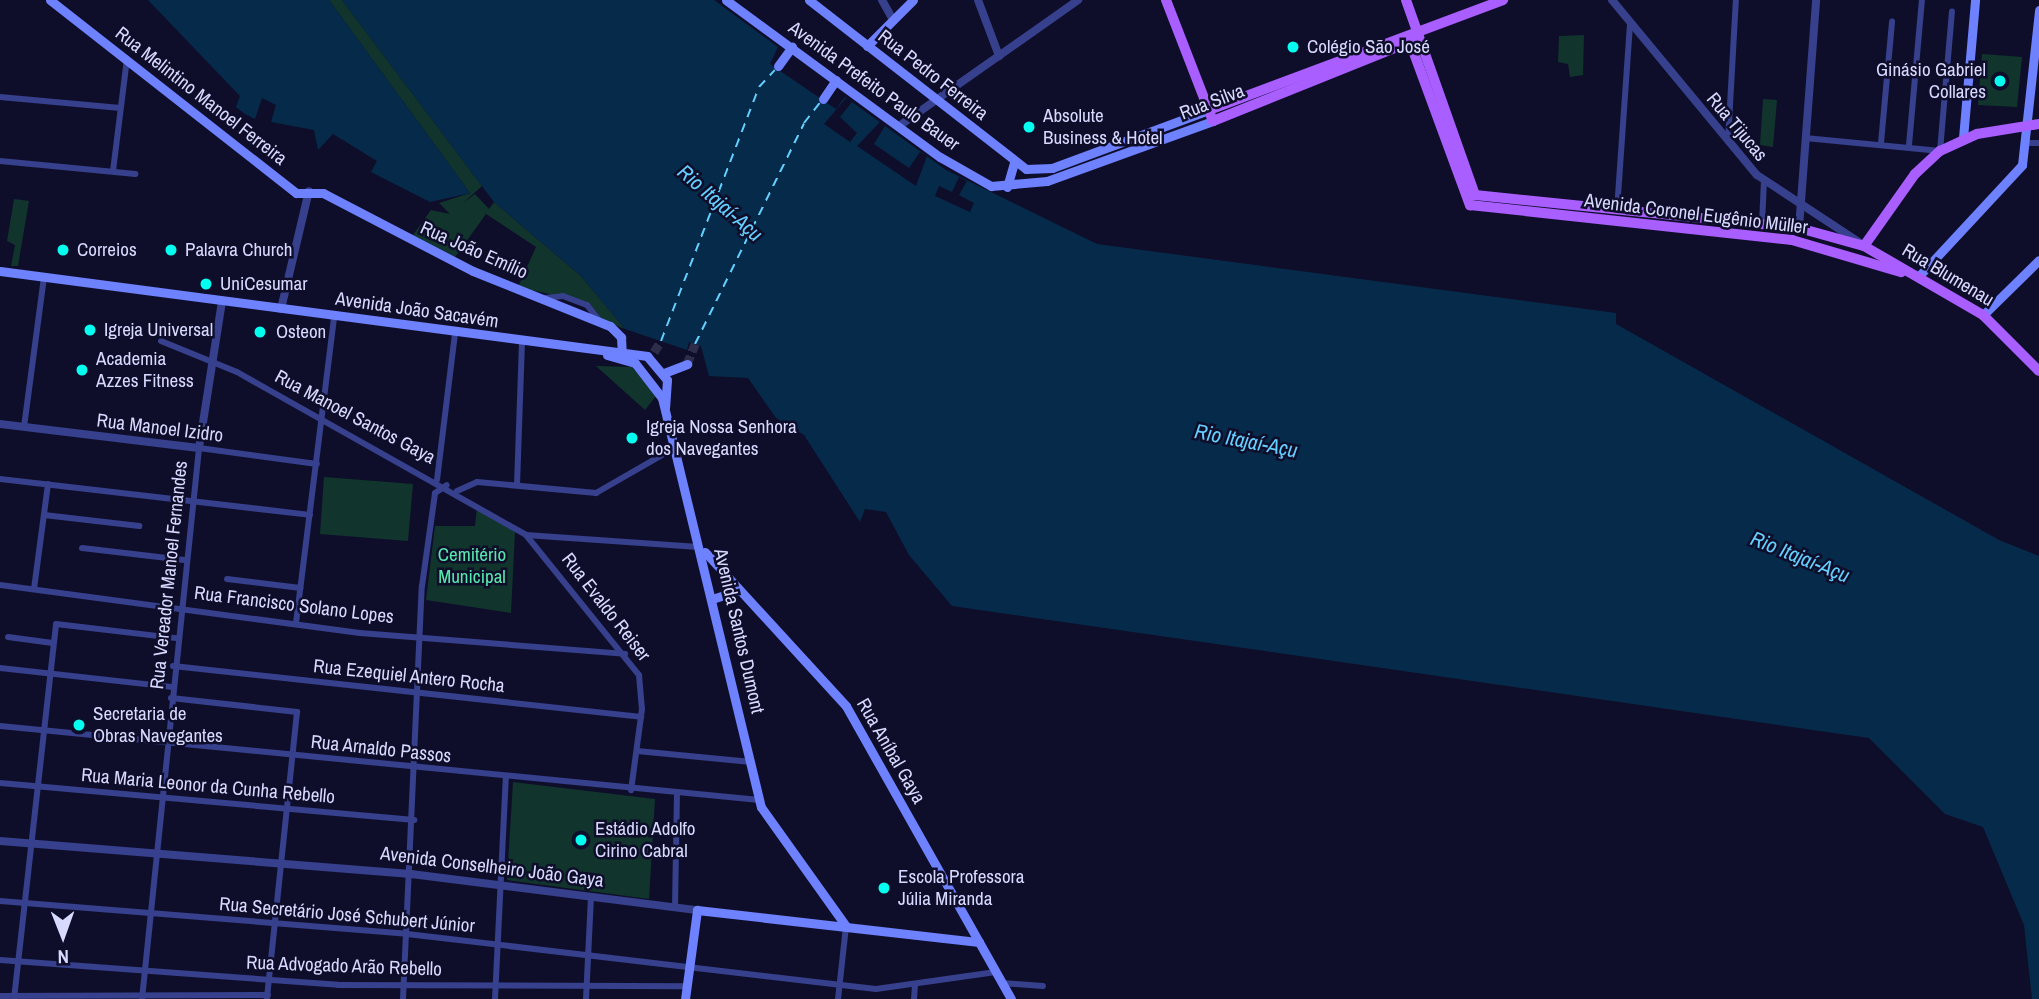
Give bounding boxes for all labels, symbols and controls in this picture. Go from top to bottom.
street label: Avenida Prefeito Paulo Bauer [784,16,964,156]
street label: Rua Melintino Manoel Ferreira [111,22,291,170]
street label: Rua Pedro Ferreira [873,25,993,125]
place label: Colégio São José [1307,36,1430,58]
marker: Colégio São José [1285,39,1301,55]
place label: Ginásio Gabriel Collares [1876,59,1986,103]
marker: Ginásio Gabriel Collares [1992,73,2008,89]
street label: Rua Silva [1176,79,1248,125]
street label: Rua Tijucas [1702,88,1772,166]
place label: Absolute Business & Hotel [1043,105,1163,149]
marker: Absolute Business & Hotel [1021,119,1037,135]
water label: Rio Itajaí-Açu [672,159,768,247]
street label: Avenida Coronel Eugênio Müller [1583,189,1809,239]
street label: Rua João Emílio [417,216,531,284]
place label: Correios [77,239,137,261]
place label: Palavra Church [185,239,292,261]
street label: Rua Blumenau [1898,239,1998,311]
marker: Correios [55,242,71,258]
marker: Palavra Church [163,242,179,258]
place label: UniCesumar [220,273,307,295]
marker: UniCesumar [198,276,214,292]
street label: Avenida João Sacavém [334,287,500,333]
place label: Igreja Universal [104,319,213,341]
place label: Osteon [276,321,326,343]
marker: Igreja Universal [82,322,98,338]
marker: Osteon [250,322,270,342]
place label: Academia Azzes Fitness [96,348,194,392]
marker: Academia Azzes Fitness [74,362,90,378]
street label: Rua Manoel Santos Gaya [271,365,439,469]
street label: Rua Manoel Izidro [95,409,225,447]
place label: Igreja Nossa Senhora dos Navegantes [646,416,797,460]
water label: Rio Itajaí-Açu [1192,419,1300,463]
marker: Igreja Nossa Senhora dos Navegantes [624,430,640,446]
street label: Rua Vereador Manoel Fernandes [146,460,192,690]
water label: Rio Itajaí-Açu [1747,526,1853,588]
park label: Cemitério Municipal [438,544,506,588]
street label: Avenida Santos Dumont [709,546,769,716]
street label: Rua Evaldo Reiser [557,548,655,666]
street label: Rua Francisco Solano Lopes [193,581,395,629]
street label: Rua Ezequiel Antero Rocha [312,655,506,697]
street label: Rua Aníbal Gaya [851,694,931,808]
place label: Secretaria de Obras Navegantes [93,703,223,747]
marker: Secretaria de Obras Navegantes [71,717,87,733]
street label: Rua Arnaldo Passos [309,730,453,768]
street label: Rua Maria Leonor da Cunha Rebello [80,764,336,808]
place label: Estádio Adolfo Cirino Cabral [595,818,696,862]
marker: Estádio Adolfo Cirino Cabral [573,832,589,848]
street label: Avenida Conselheiro João Gaya [379,842,605,892]
place label: Escola Professora Júlia Miranda [898,866,1024,910]
marker: Escola Professora Júlia Miranda [876,880,892,896]
street label: Rua Secretário José Schubert Júnior [218,892,476,938]
north arrow [28,901,98,971]
text: N [58,944,69,970]
street label: Rua Advogado Arão Rebello [245,951,443,981]

